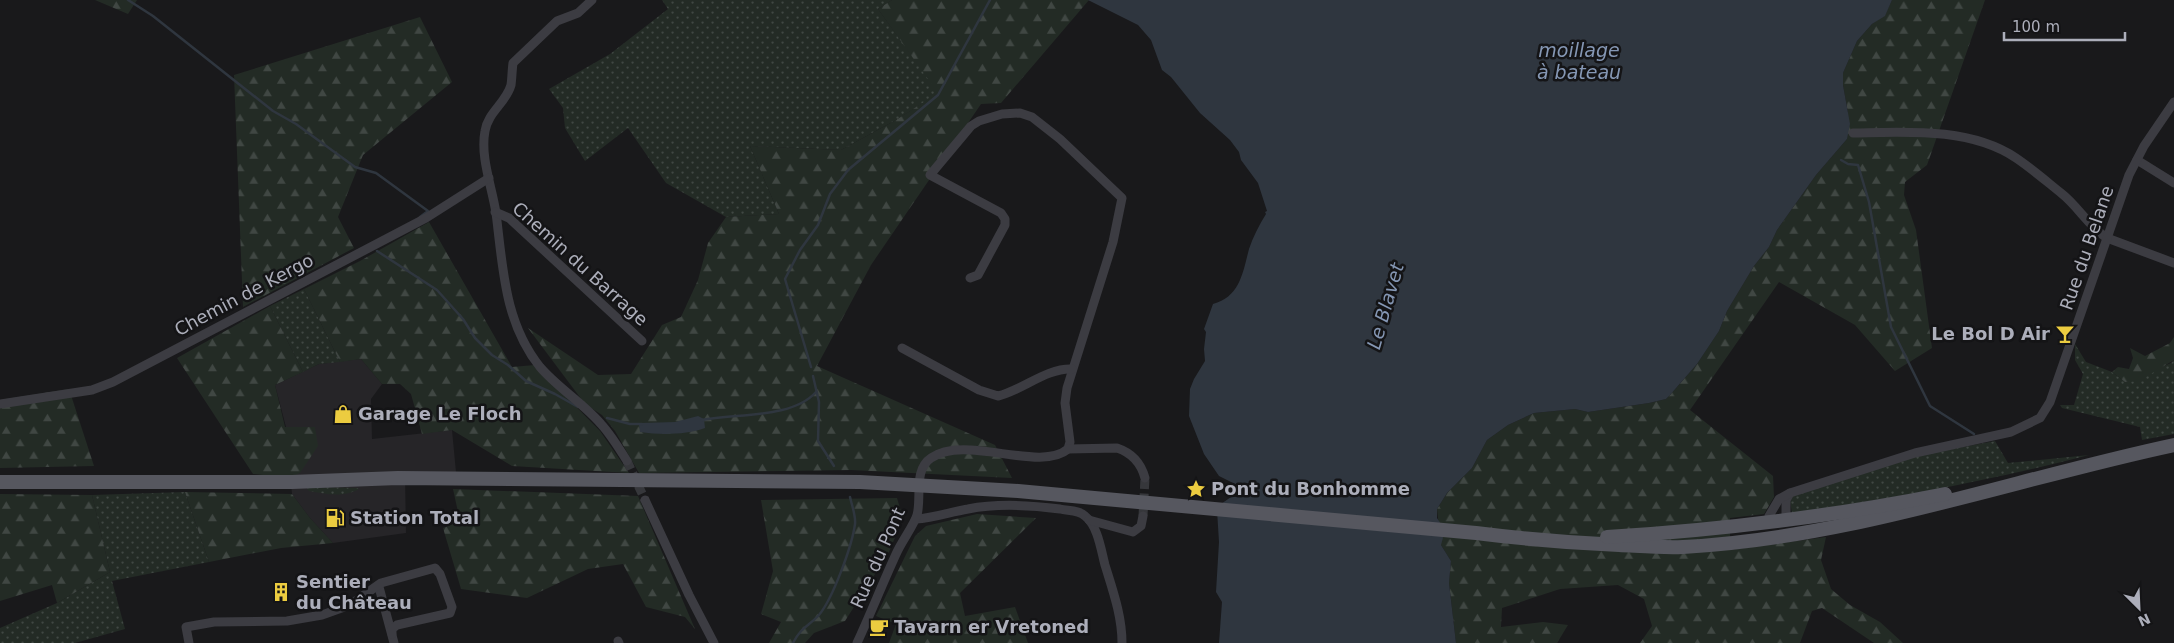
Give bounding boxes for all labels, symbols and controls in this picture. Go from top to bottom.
scale bar [2004,10,2125,42]
text: 100 m [2012,18,2060,36]
water label: moillage à bateau [1537,39,1621,83]
street label: Rue du Belane [2055,183,2118,313]
street label: Chemin du Barrage [508,197,652,330]
street label: Chemin de Kergo [171,249,317,340]
water label: Le Blavet [1362,259,1408,352]
place label: Le Bol D Air [1931,323,2050,344]
bar icon: Le Bol D Air [2054,323,2076,345]
shop icon: Garage Le Floch [332,403,354,425]
place label: Garage Le Floch [358,403,522,424]
place icon: Pont du Bonhomme [1185,478,1207,500]
place label: Pont du Bonhomme [1211,478,1410,499]
street label: Rue du Pont [846,504,909,611]
fuel station icon: Station Total [324,507,346,529]
place label: Station Total [350,507,479,528]
place label: Sentier du Château [296,571,412,613]
building icon: Sentier du Château [270,581,292,603]
north arrow [2114,583,2164,633]
text: N [2136,610,2153,630]
cafe icon: Tavarn er Vretoned [868,616,890,638]
place label: Tavarn er Vretoned [894,616,1089,637]

